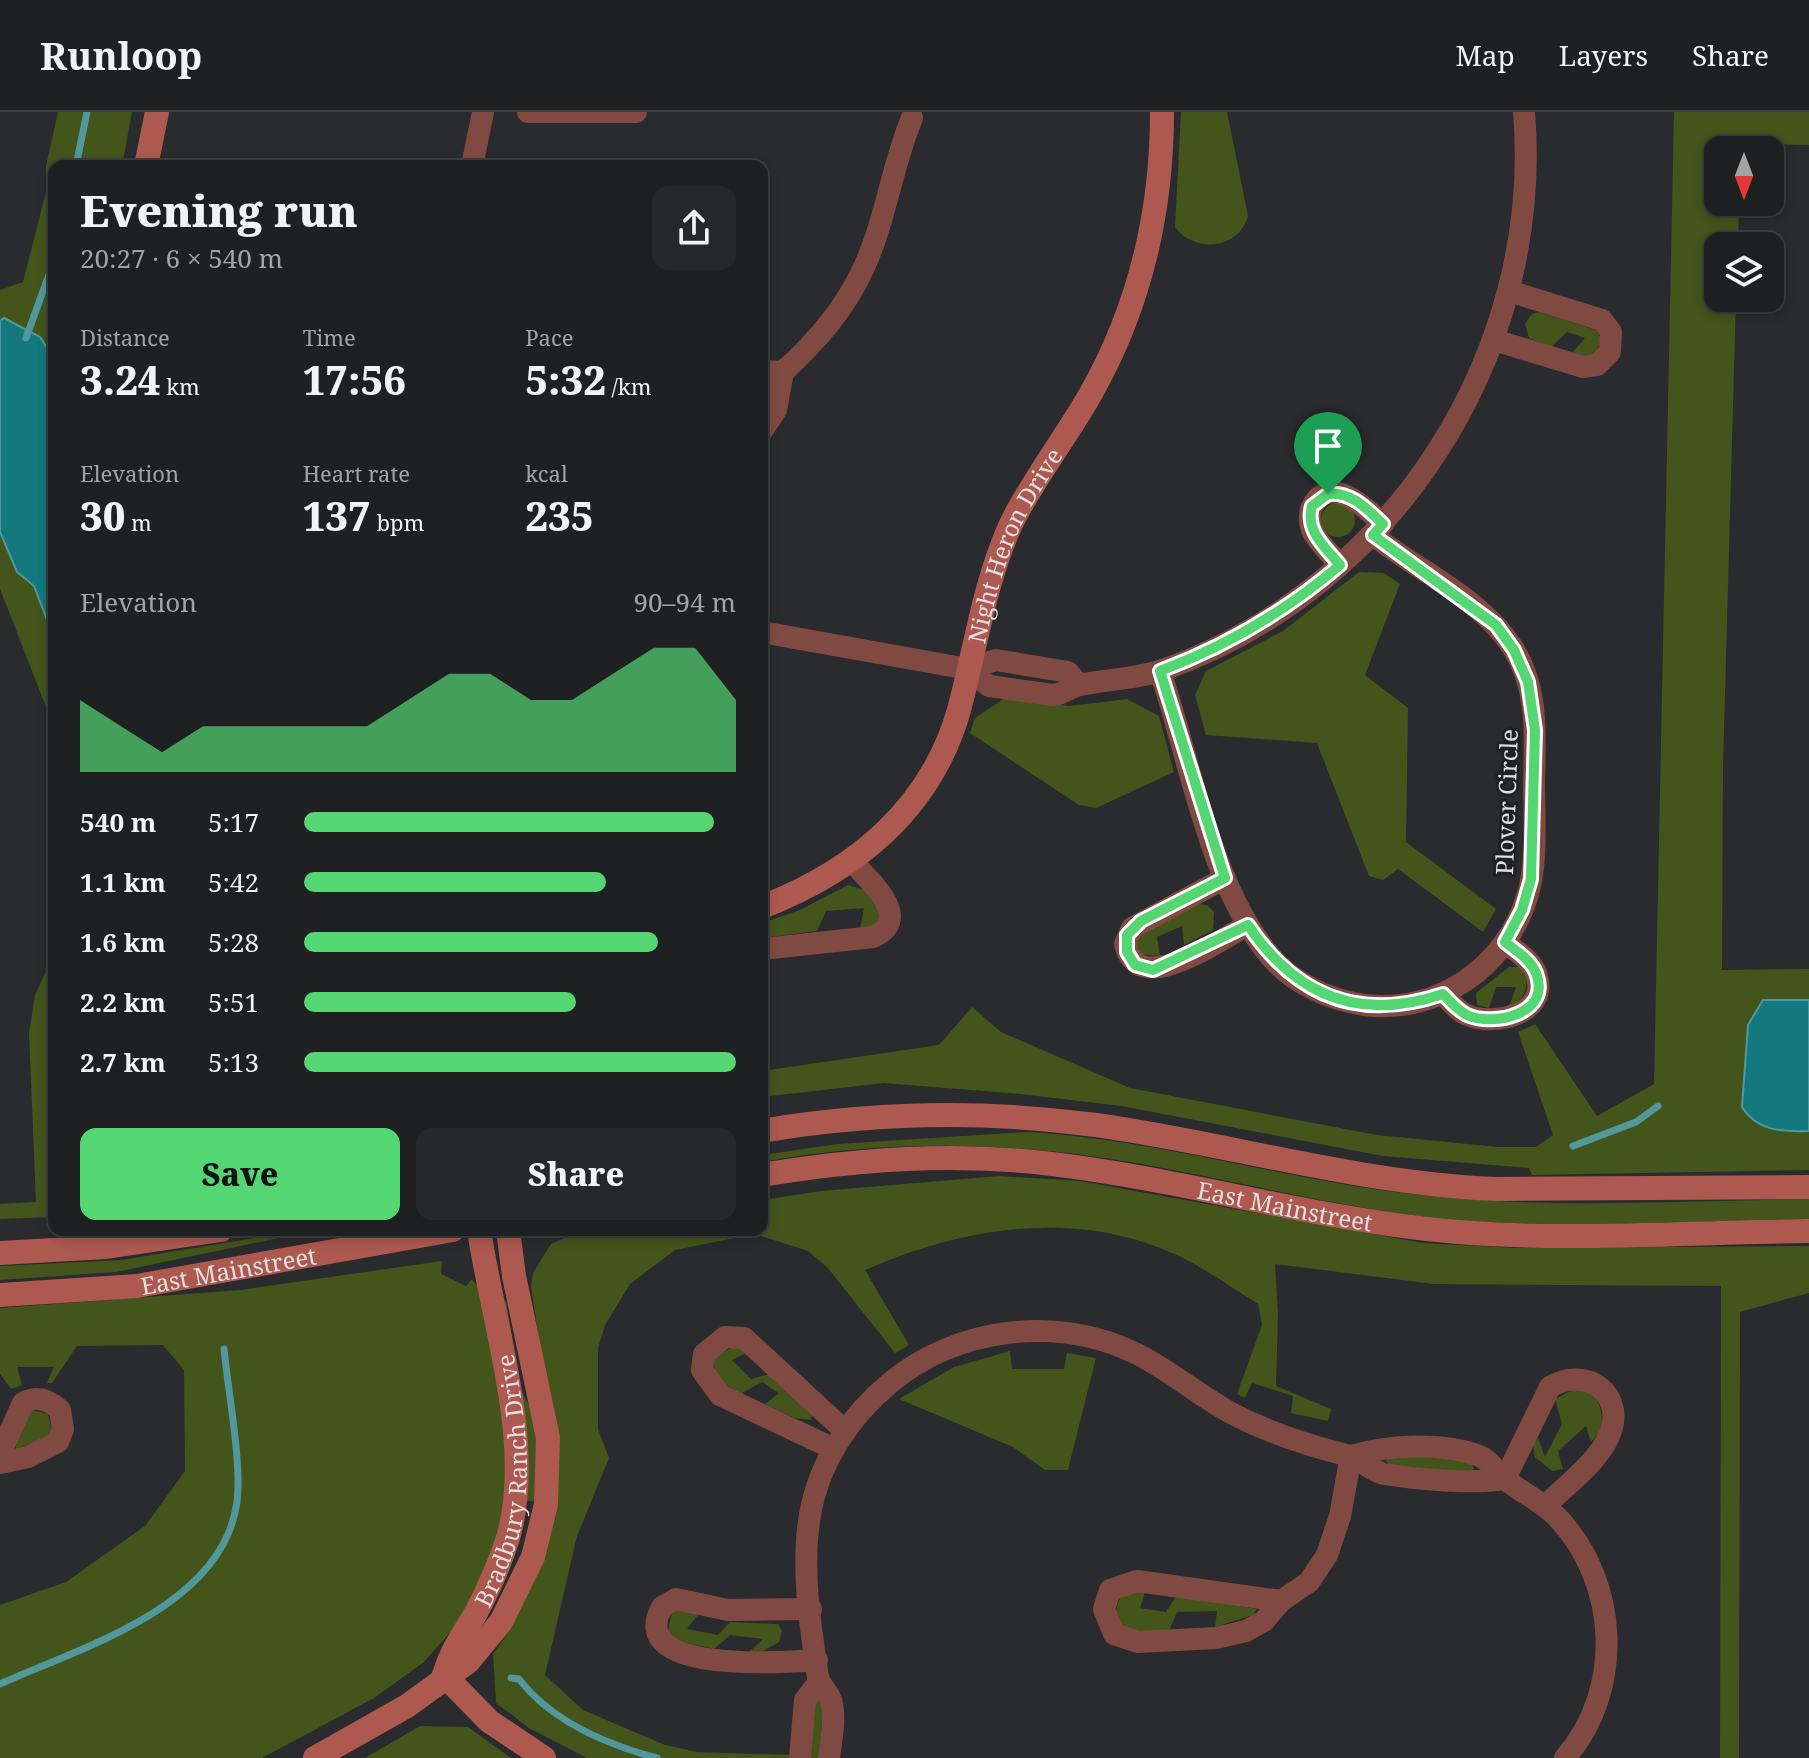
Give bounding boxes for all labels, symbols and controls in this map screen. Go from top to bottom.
text: Runloop [40,29,202,81]
text: Map [1456,36,1515,74]
text: Layers [1559,36,1648,74]
text: Share [1692,36,1769,74]
north arrow [1704,136,1784,216]
map controls [1704,136,1784,312]
text: Evening run [80,180,358,240]
button: share [652,186,736,270]
button: layers [1704,232,1784,312]
text: 20:27 · 6 × 540 m [80,240,283,276]
text: Distance [80,322,170,352]
text: Time [303,322,356,352]
text: Pace [525,322,574,352]
text: 3.24 [80,352,161,407]
text: 17:56 [303,352,406,407]
text: 5:32 [525,352,606,407]
text: km [161,371,200,401]
text: /km [606,371,652,401]
pin [1294,412,1362,494]
icon: arrive [1306,424,1350,468]
street label: Night Heron Drive [959,441,1069,646]
text: Elevation [80,458,179,488]
text: Heart rate [303,458,410,488]
text: kcal [525,458,568,488]
text: 30 [80,488,125,543]
text: 137 [303,488,371,543]
text: 235 [525,488,593,543]
text: m [125,507,152,537]
text: bpm [371,507,424,537]
text: Elevation [80,584,197,620]
text: 90–94 m [634,584,736,620]
street label: Plover Circle [1487,729,1525,875]
text: 540 m [80,804,156,840]
text: 5:17 [208,804,259,840]
text: 1.1 km [80,864,166,900]
text: 5:42 [208,864,259,900]
text: 1.6 km [80,924,166,960]
text: 5:28 [208,924,259,960]
text: 2.2 km [80,984,166,1020]
text: 5:51 [208,984,259,1020]
text: 2.7 km [80,1044,166,1080]
text: 5:13 [208,1044,259,1080]
button: Save [80,1128,400,1220]
button: Share [416,1128,736,1220]
street label: East Mainstreet [1194,1172,1375,1238]
street label: East Mainstreet [138,1238,319,1302]
street label: Bradbury Ranch Drive [465,1352,533,1612]

